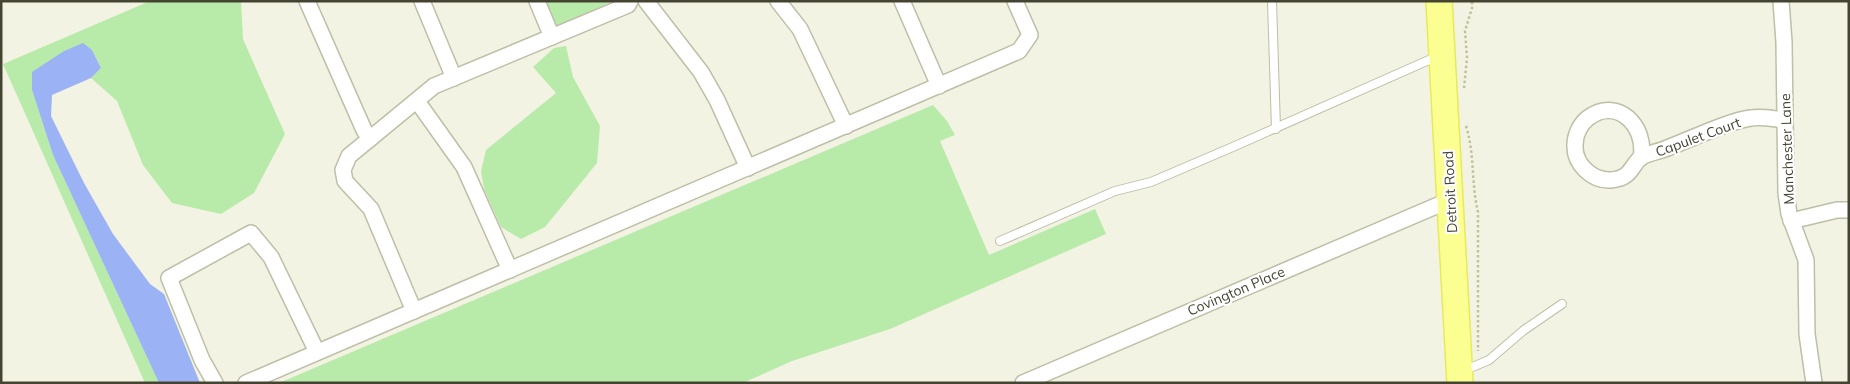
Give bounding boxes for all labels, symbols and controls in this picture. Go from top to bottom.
street label: Manchester Lane [1776,93,1798,205]
street label: Capulet Court [1653,113,1743,161]
street label: Detroit Road [1439,150,1461,234]
street label: Covington Place [1184,262,1288,320]

